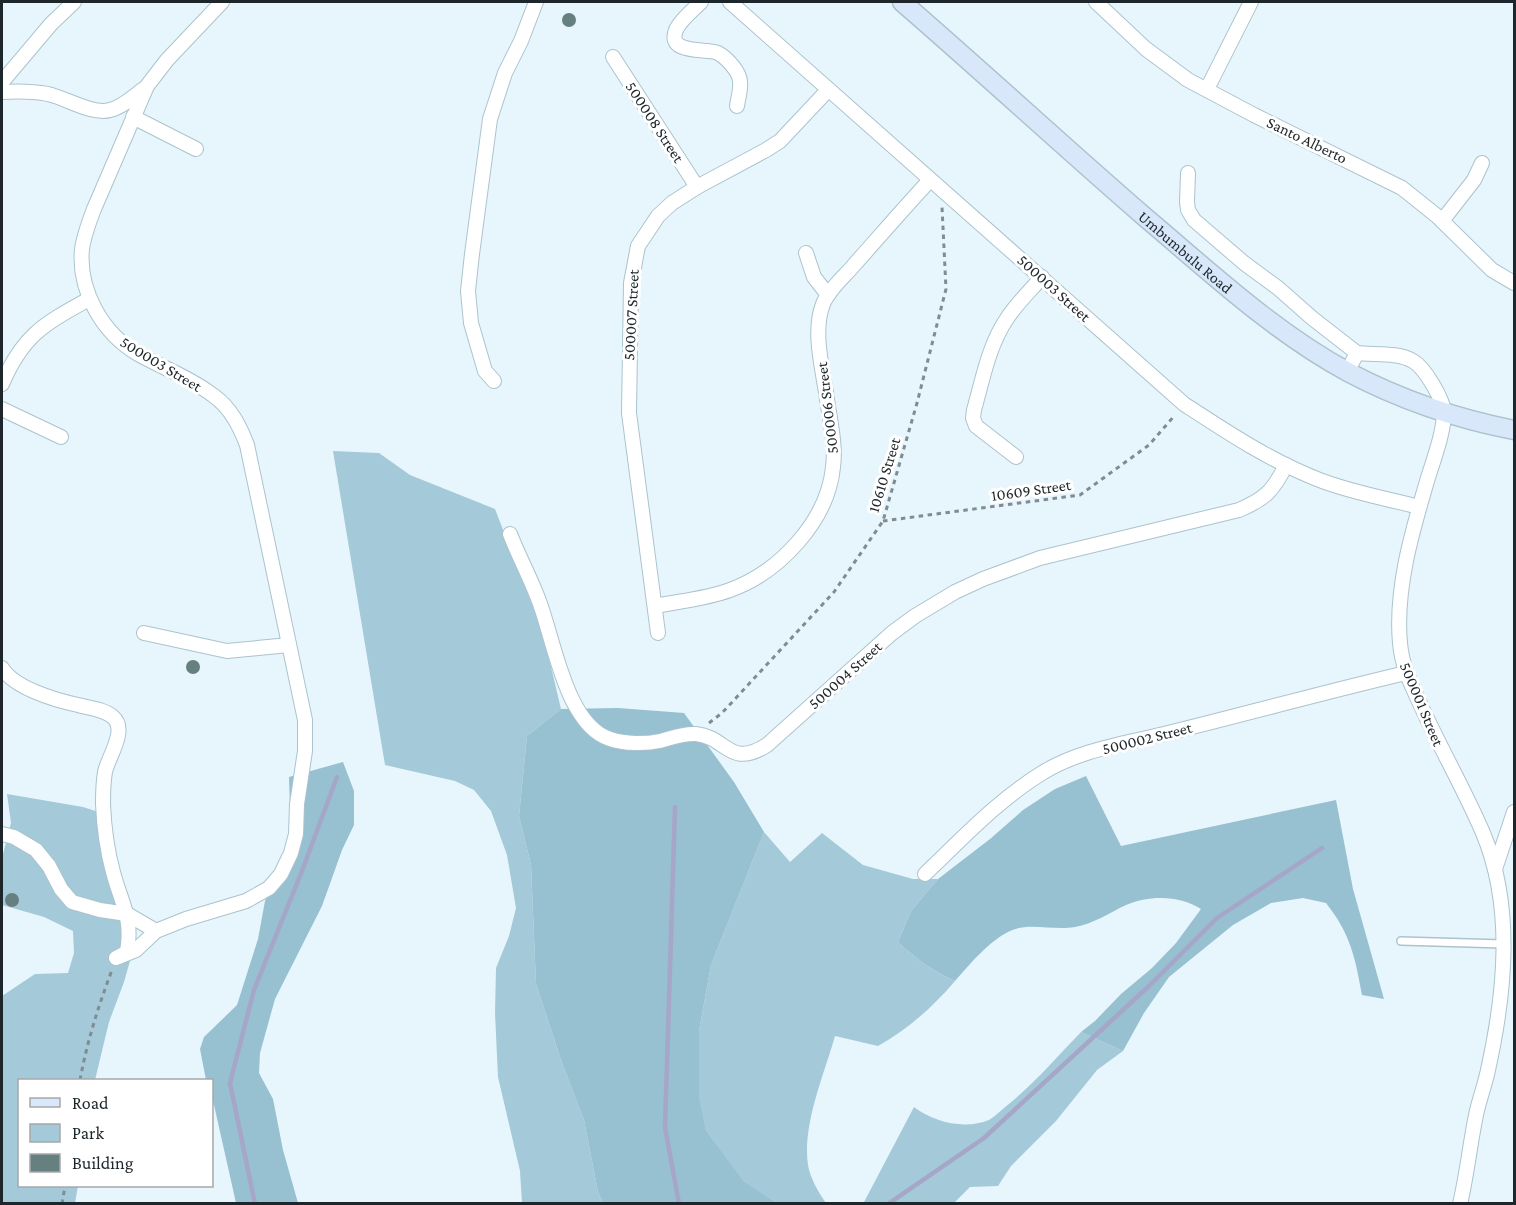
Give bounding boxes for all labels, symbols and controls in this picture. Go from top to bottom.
street label: 500008 Street [623,78,688,166]
street label: Santo Alberto [1264,113,1350,167]
street label: Umbumbulu Road [1135,207,1236,297]
street label: 500003 Street [1014,251,1094,325]
street label: 500007 Street [620,268,642,361]
street label: 500003 Street [117,333,205,395]
street label: 500006 Street [813,360,841,455]
street label: 10610 Street [865,435,904,514]
street label: 10609 Street [990,476,1073,504]
street label: 500004 Street [805,637,886,712]
street label: 500001 Street [1397,659,1448,749]
street label: 500002 Street [1100,718,1194,757]
legend [18,1079,213,1187]
text: Road [72,1093,109,1113]
text: Park [72,1123,104,1143]
text: Building [72,1153,134,1173]

